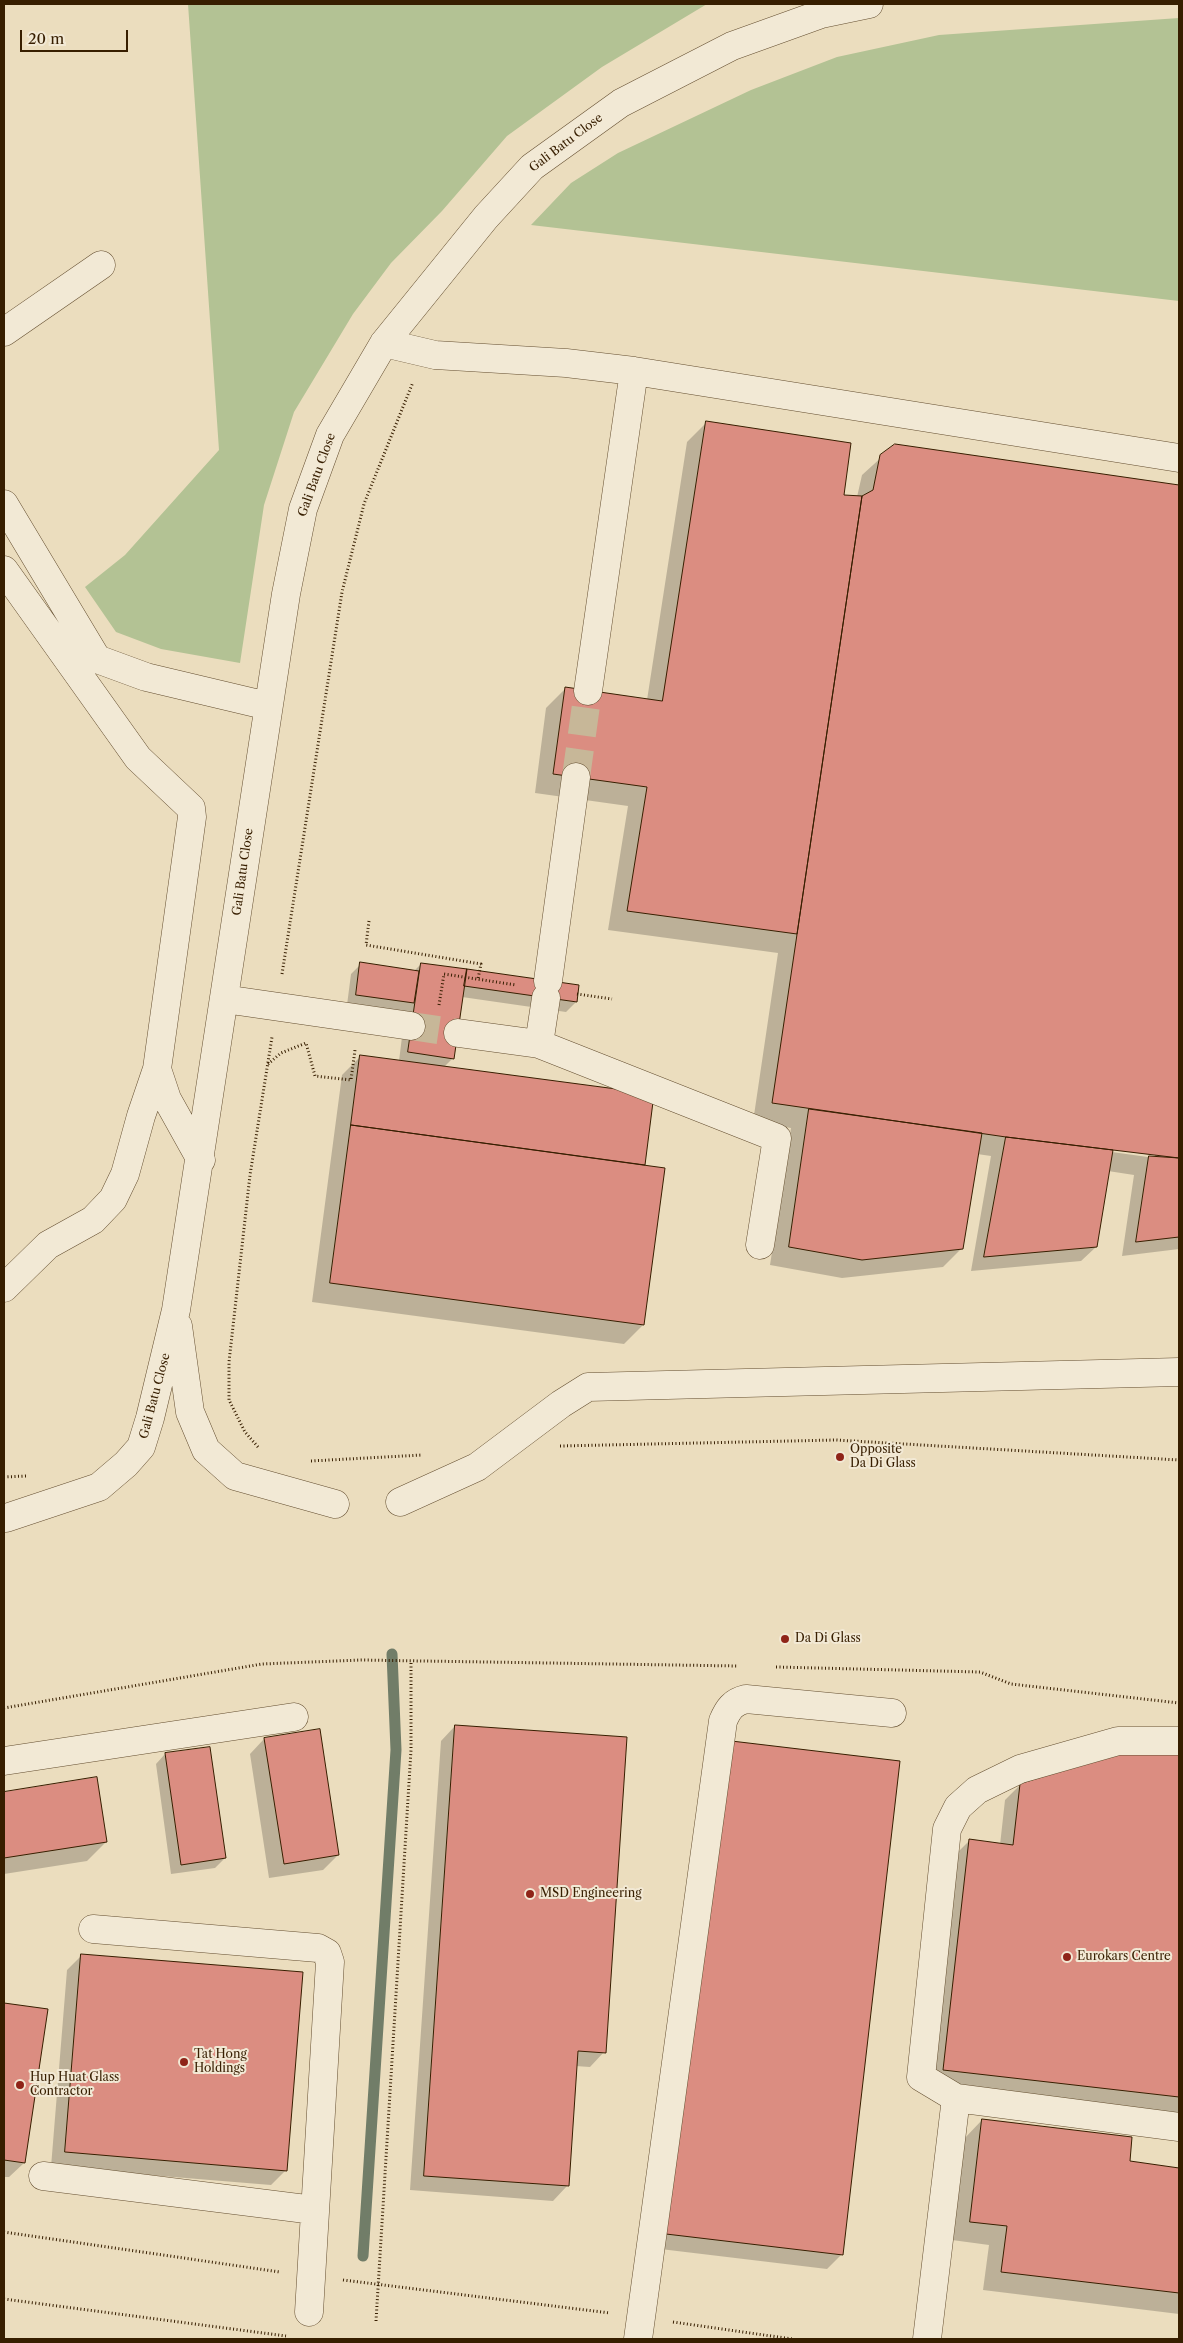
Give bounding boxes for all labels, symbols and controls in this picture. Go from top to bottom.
scale bar [22,20,130,52]
text: 20 m [28,29,64,48]
street label: Gali Batu Close [526,111,606,175]
street label: Gali Batu Close [295,431,339,519]
street label: Gali Batu Close [230,827,256,917]
street label: Gali Batu Close [137,1352,173,1440]
place label: Opposite Da Di Glass [850,1443,916,1471]
marker: Opposite Da Di Glass [834,1451,846,1463]
place label: Da Di Glass [795,1632,861,1646]
marker: Da Di Glass [779,1633,791,1645]
place label: MSD Engineering [540,1887,641,1901]
marker: MSD Engineering [524,1888,536,1900]
place label: Eurokars Centre [1077,1950,1171,1964]
marker: Eurokars Centre [1061,1951,1073,1963]
place label: Tat Hong Holdings [194,2048,247,2076]
marker: Tat Hong Holdings [178,2056,190,2068]
place label: Hup Huat Glass Contractor [30,2071,119,2099]
marker: Hup Huat Glass Contractor [14,2079,26,2091]

